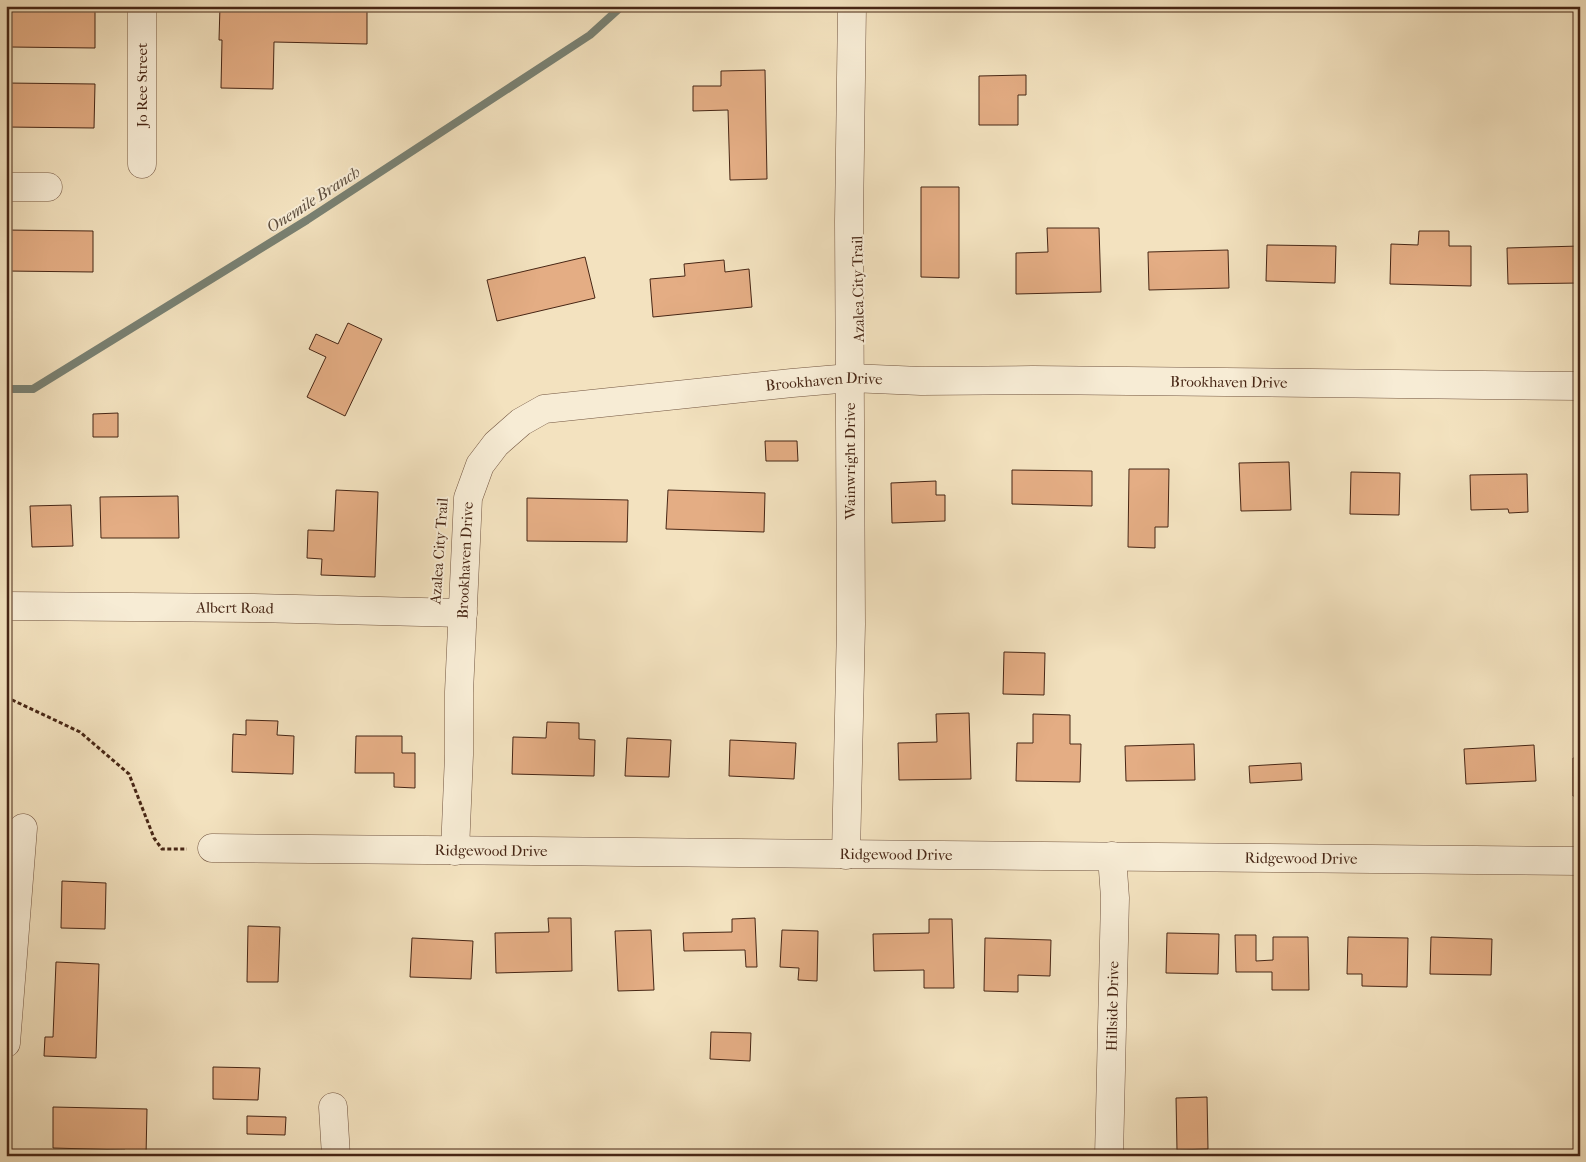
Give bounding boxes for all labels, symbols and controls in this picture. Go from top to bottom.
street label: Jo Ree Street [133,42,151,128]
water label: Onemile Branch [263,162,364,237]
street label: Azalea City Trail [848,235,868,344]
street label: Brookhaven Drive [765,369,883,395]
street label: Brookhaven Drive [1170,373,1288,392]
street label: Wainwright Drive [841,402,859,520]
street label: Azalea City Trail [426,497,452,606]
street label: Brookhaven Drive [453,501,477,619]
street label: Albert Road [195,599,275,618]
street label: Ridgewood Drive [434,841,548,860]
street label: Ridgewood Drive [839,845,953,864]
street label: Ridgewood Drive [1244,849,1358,868]
street label: Hillside Drive [1102,960,1123,1051]

